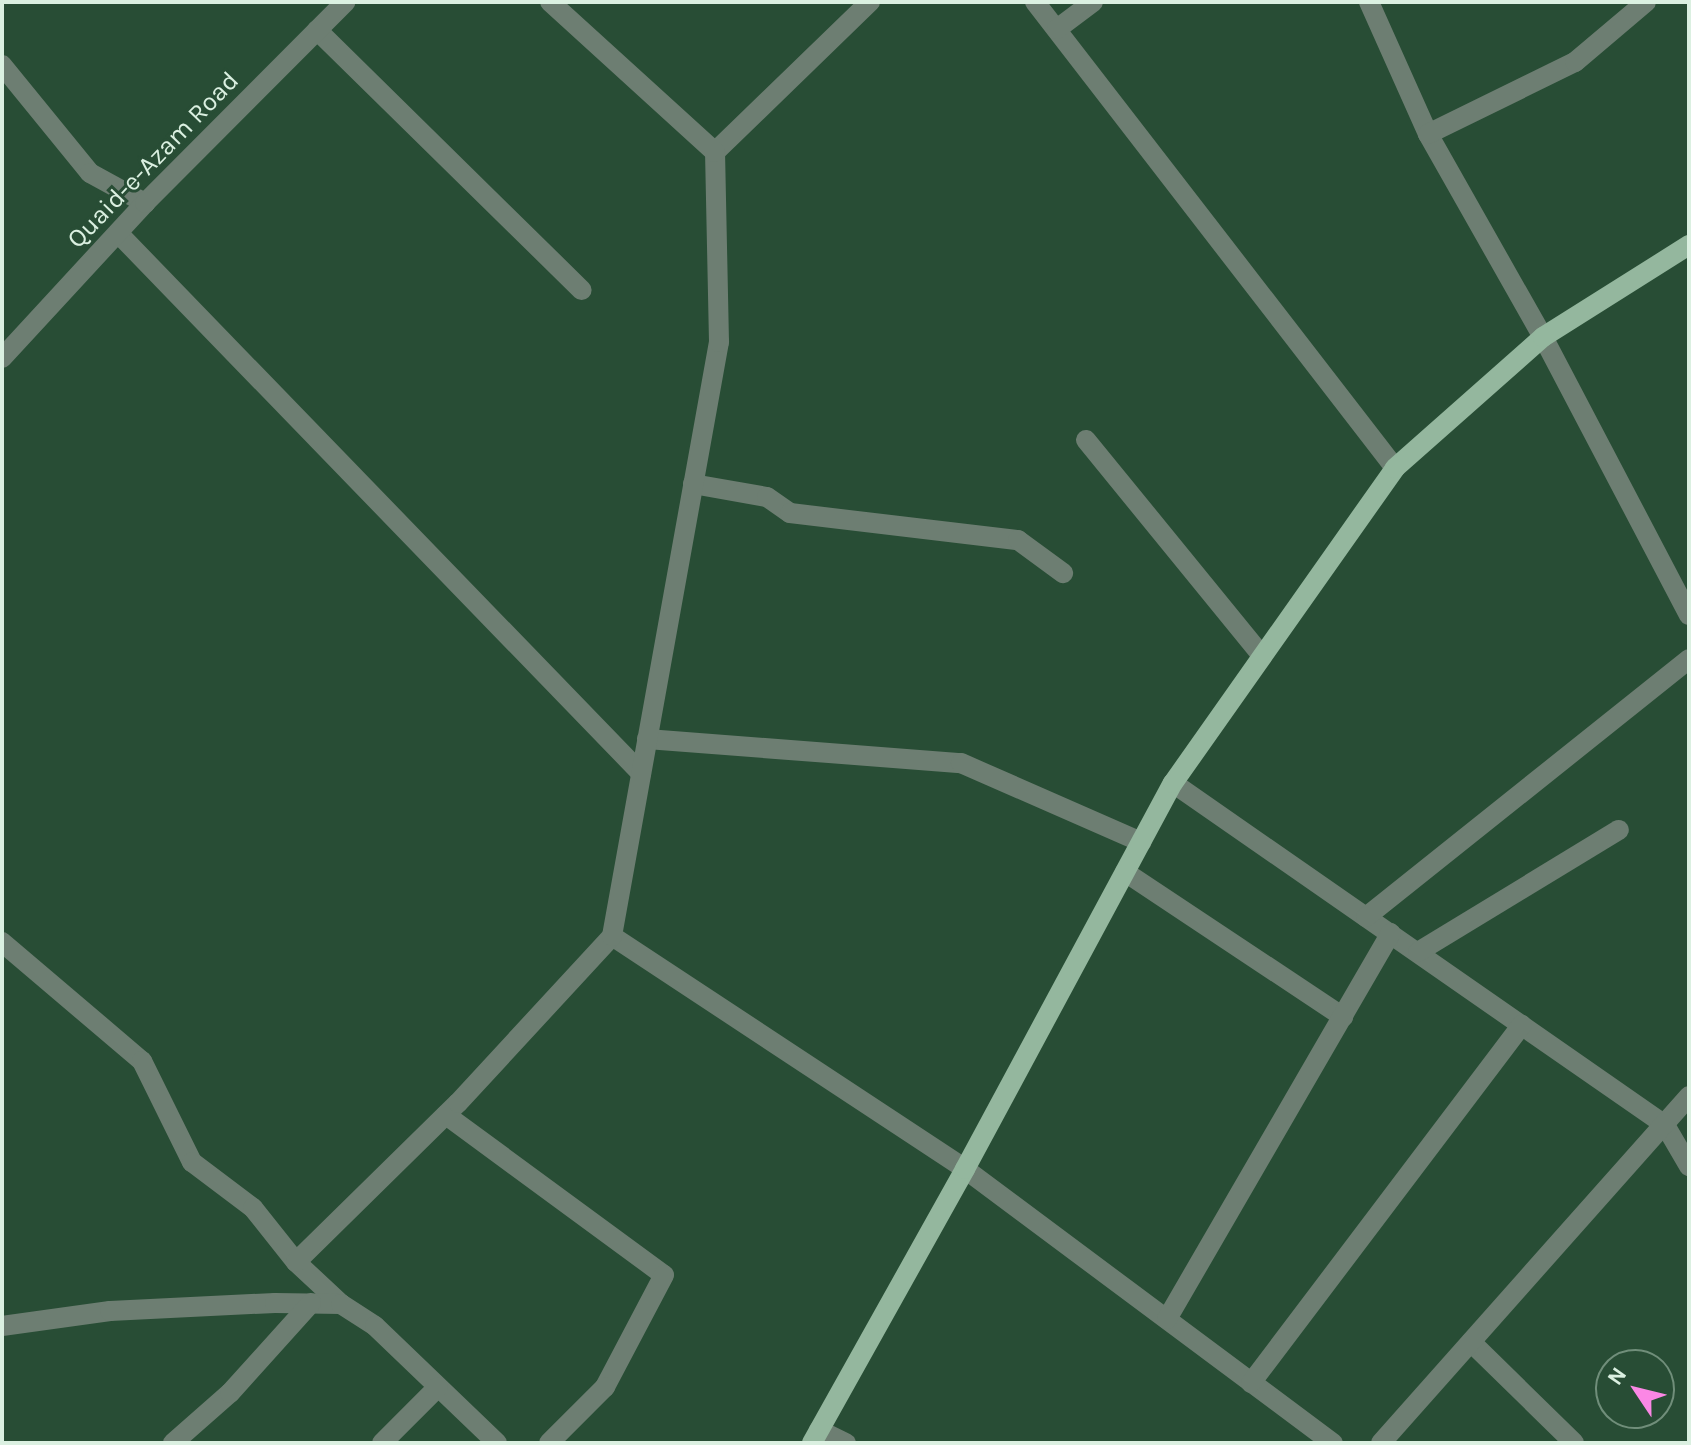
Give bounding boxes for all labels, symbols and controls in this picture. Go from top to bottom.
street label: Quaid-e-Azam Road [61,65,245,255]
north arrow [1595,1349,1675,1429]
text: N [1602,1362,1632,1390]

